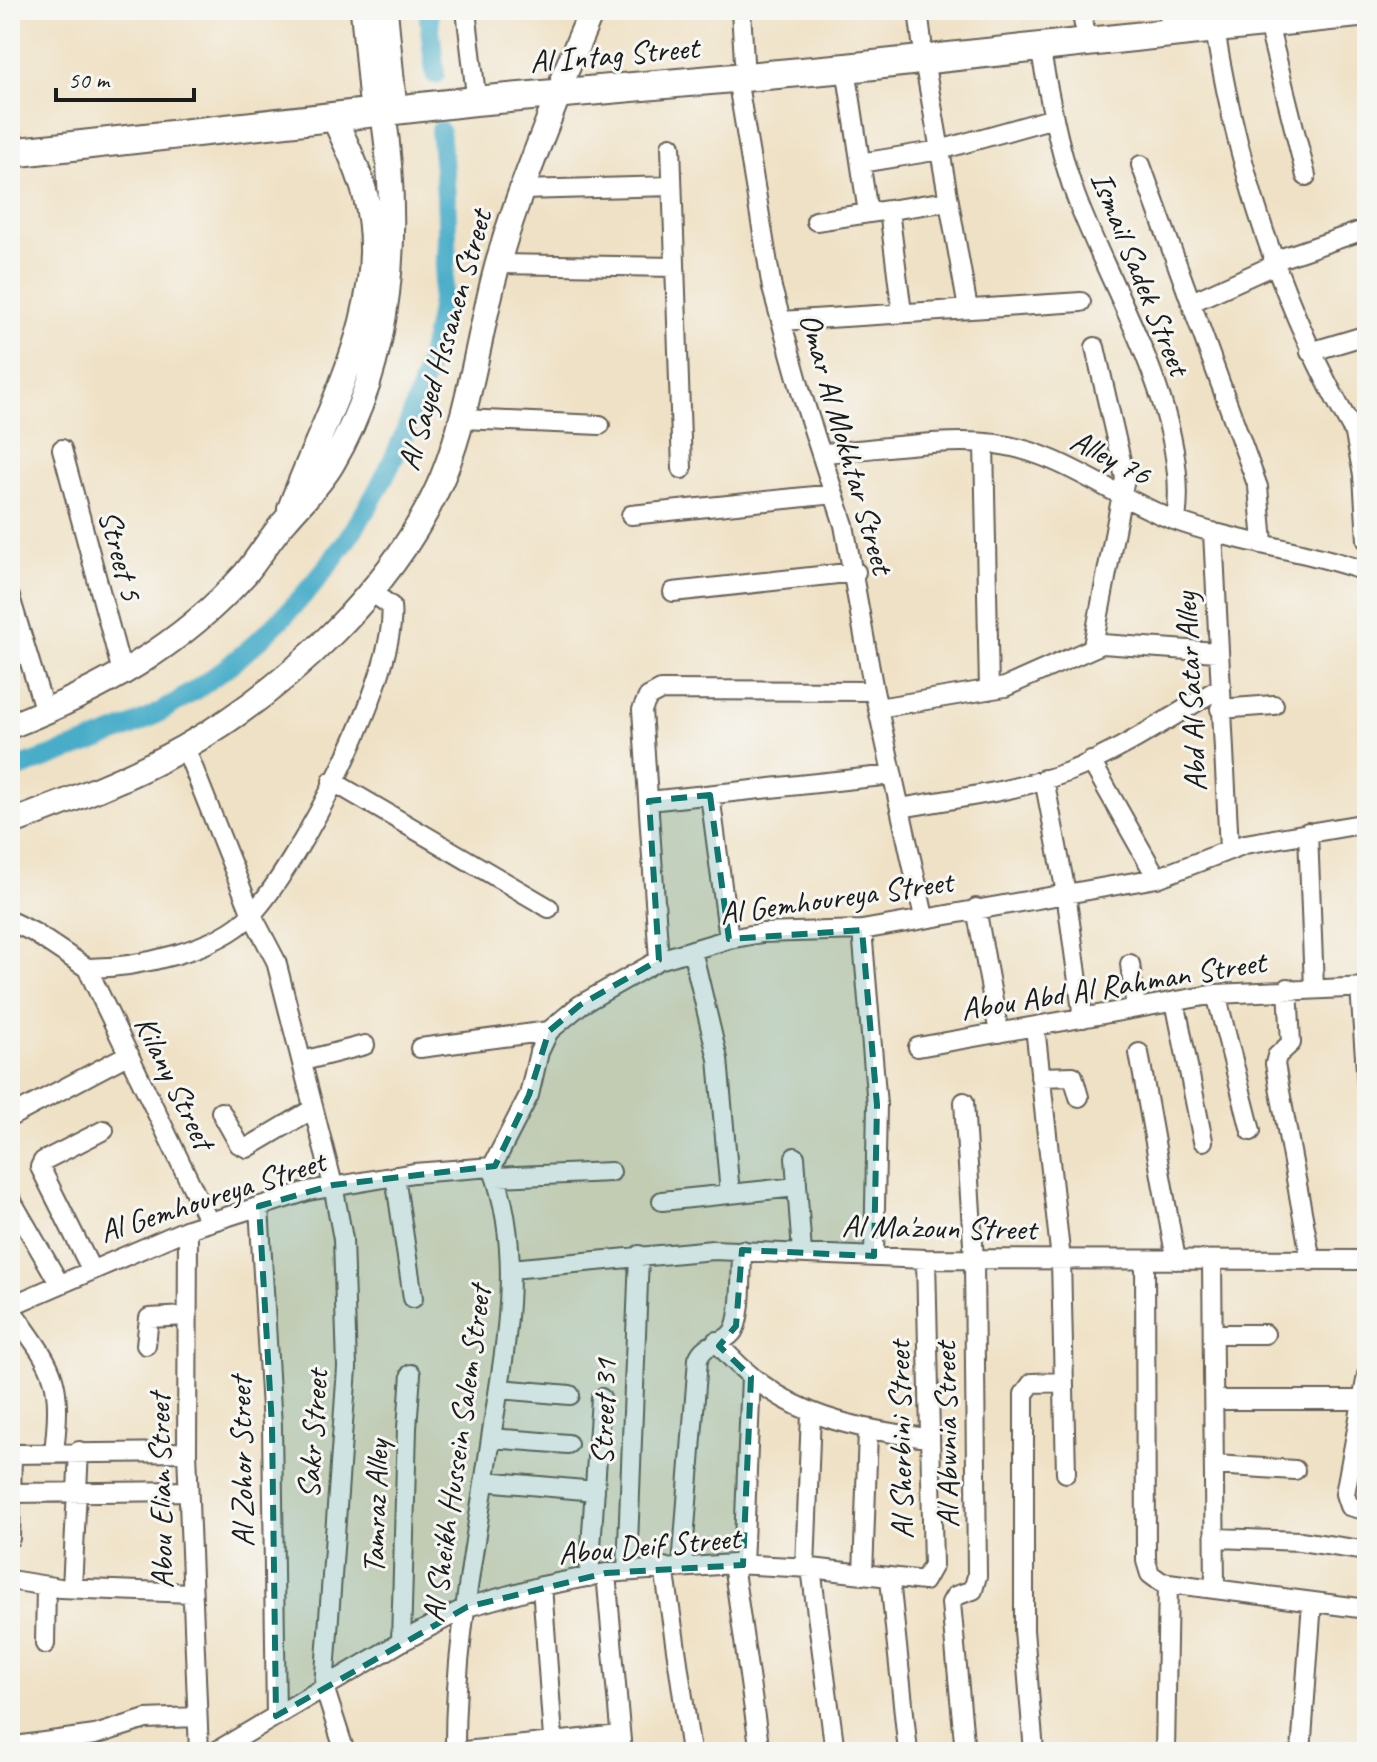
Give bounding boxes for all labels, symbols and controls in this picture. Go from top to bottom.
street label: Al Intag Street [528,26,703,82]
scale bar [56,52,194,102]
text: 50 m [68,65,111,95]
street label: Ismail Sadek Street [1081,165,1201,384]
street label: Al Sayed Hssanen Street [388,202,502,475]
street label: Omar Al Mokhtar Street [790,308,904,581]
street label: Alley 76 [1064,420,1159,496]
street label: Street 5 [89,505,153,606]
street label: Abd Al Satar Alley [1165,589,1216,793]
street label: Al Gemhoureya Street [717,860,959,934]
street label: Abou Abd Al Rahman Street [958,941,1272,1030]
street label: Kilany Street [125,1009,226,1160]
street label: Al Gemhoureya Street [94,1140,333,1252]
street label: Al Ma'zoun Street [841,1205,1040,1250]
street label: Al Sheikh Hussein Salem Street [413,1279,501,1625]
street label: Al Sherbini Street [878,1337,923,1539]
street label: Al Abwnia Street [924,1338,969,1528]
street label: Street 31 [581,1357,626,1466]
street label: Sakr Street [288,1365,338,1500]
street label: Al Zohor Street [219,1372,263,1548]
street label: Abou Elian Street [138,1389,183,1589]
street label: Tamraz Alley [353,1436,398,1575]
street label: Abou Deif Street [557,1517,745,1574]

